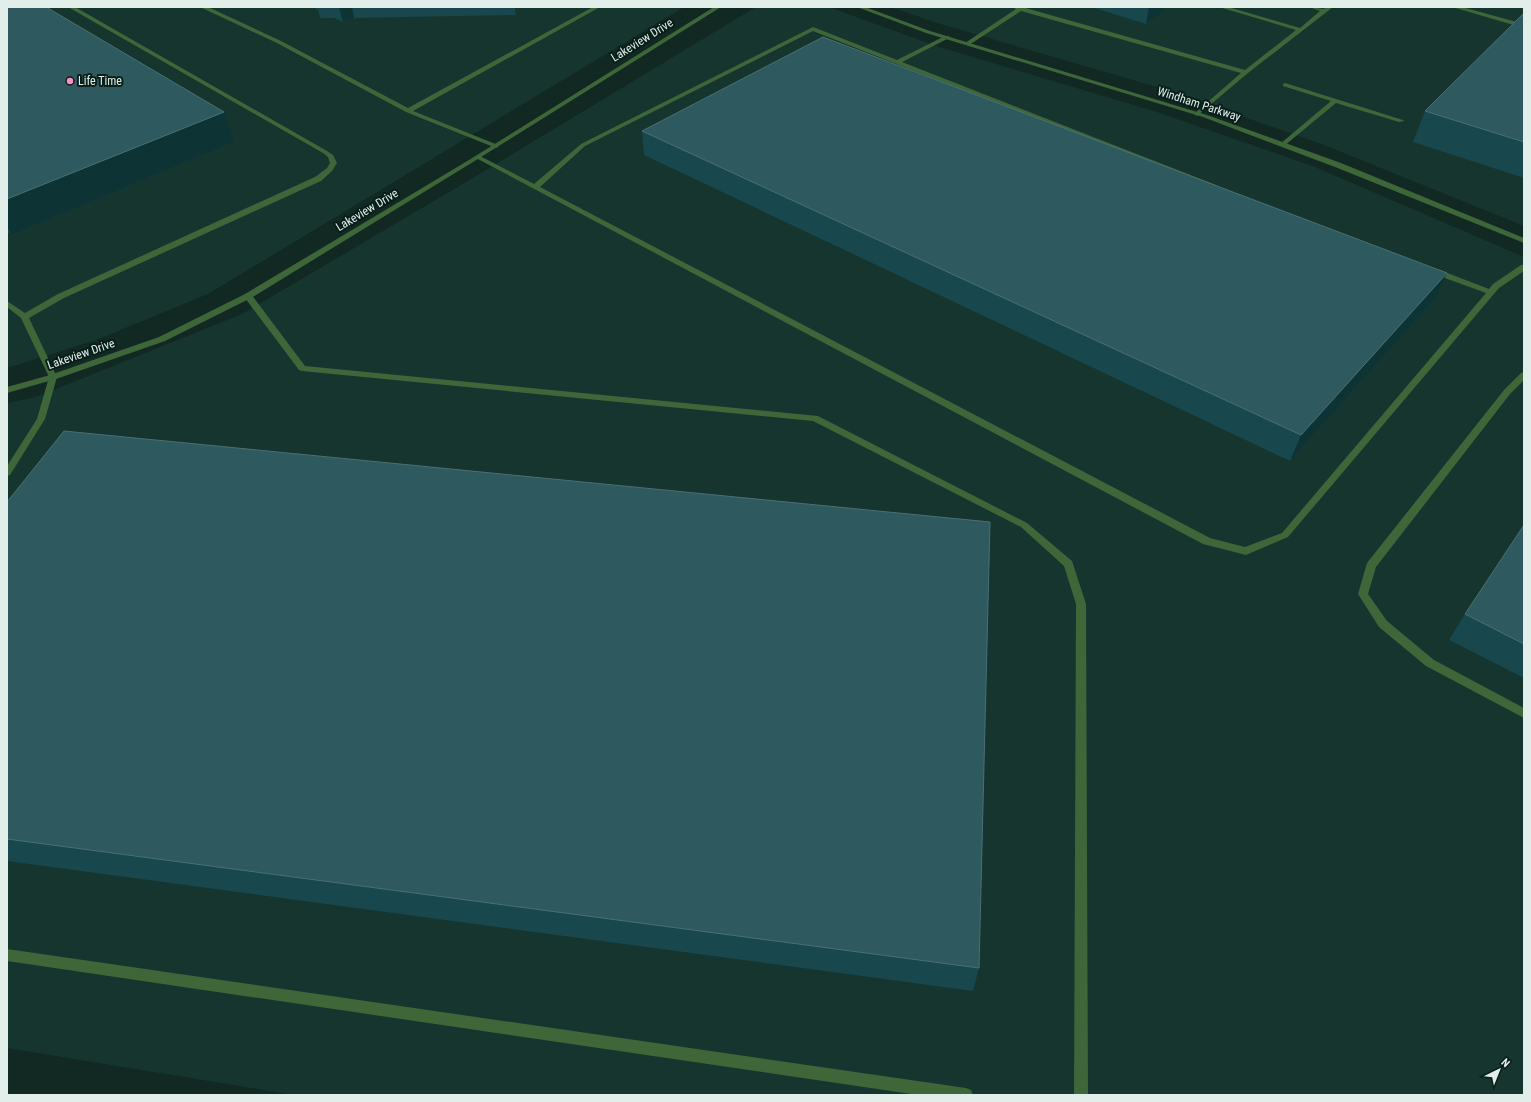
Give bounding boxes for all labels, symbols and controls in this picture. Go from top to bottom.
street label: Lakeview Drive [608,15,676,65]
place label: Life Time [78,74,122,88]
marker: Life Time [65,76,75,86]
street label: Windham Parkway [1156,84,1242,124]
street label: Lakeview Drive [333,186,401,234]
street label: Lakeview Drive [45,336,117,372]
north arrow [1479,1050,1519,1090]
text: N [1499,1056,1513,1070]

